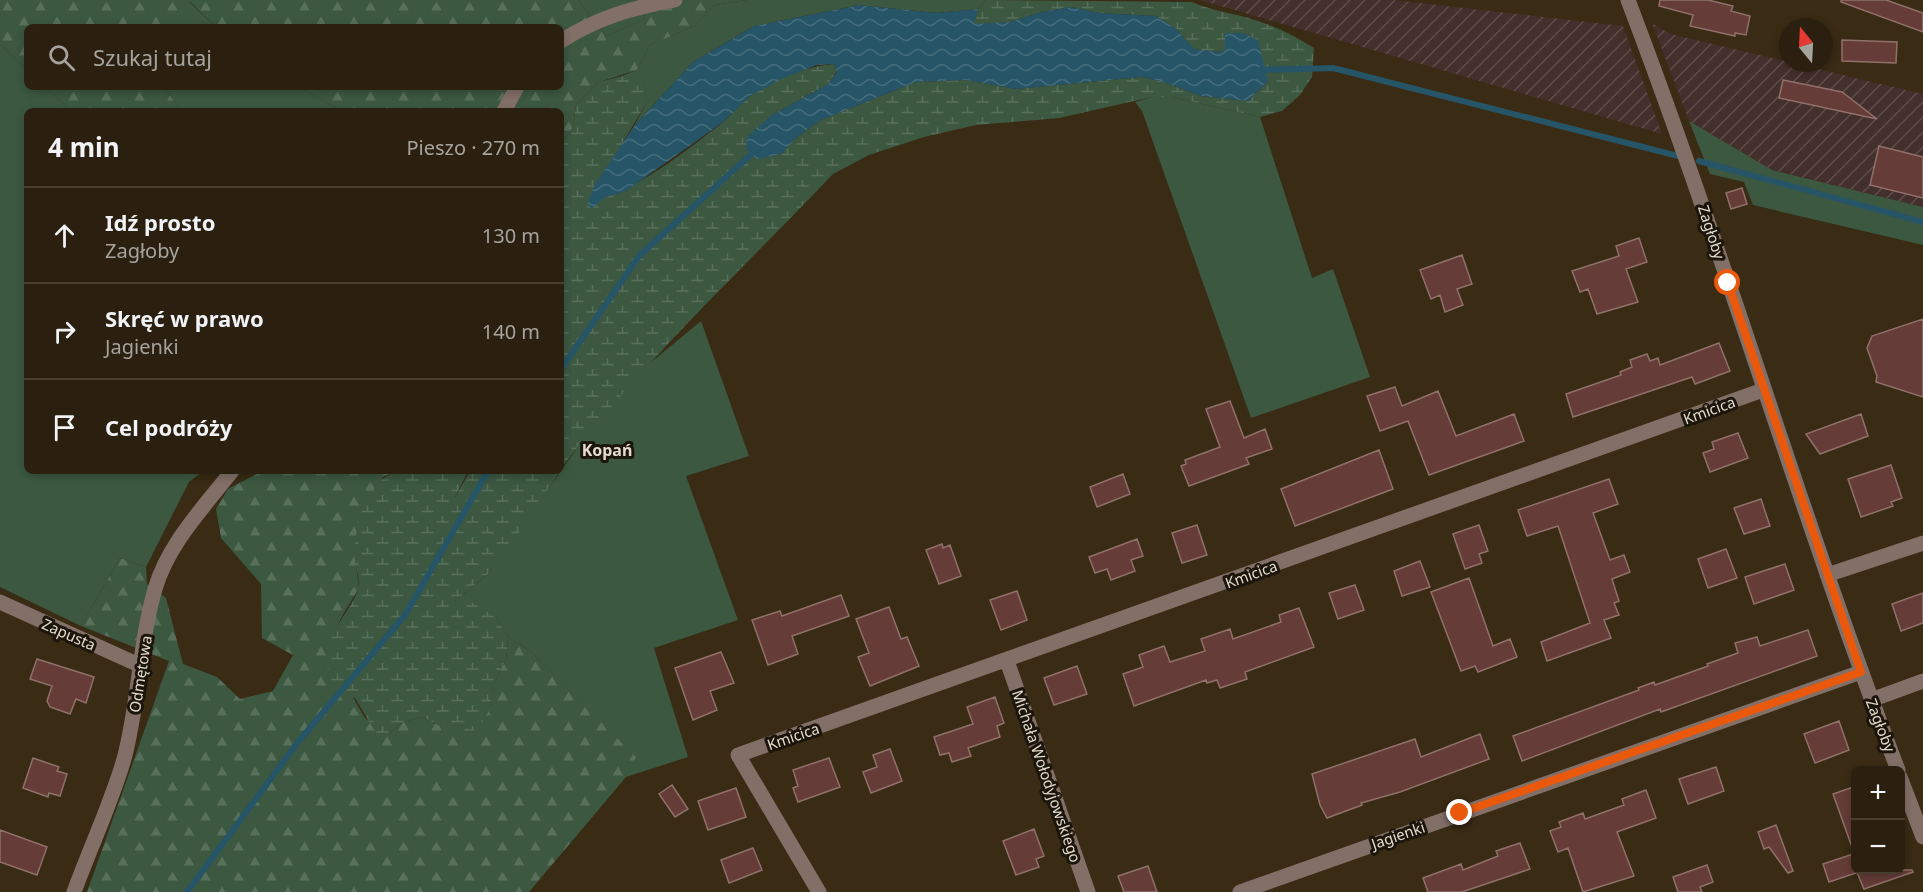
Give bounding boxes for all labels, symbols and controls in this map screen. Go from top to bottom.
north arrow [1779,18,1833,72]
search box [24,24,564,90]
icon: search [45,41,78,74]
text: Szukaj tutaj [93,42,212,72]
text: 4 min [48,129,120,165]
text: Pieszo · 270 m [406,134,540,161]
street label: Zagłoby [1694,202,1730,262]
text: Idź prosto [105,207,215,237]
icon: ahead [48,219,81,252]
text: 130 m [482,222,540,249]
text: Zagłoby [105,237,179,264]
route start [1714,269,1740,295]
text: Skręć w prawo [105,303,264,333]
icon: right [48,315,81,348]
text: 140 m [482,318,540,345]
text: Jagienki [105,333,179,360]
street label: Kmicica [1680,391,1738,429]
icon: arrive [48,411,81,444]
text: Cel podróży [105,412,232,442]
district label: Kopań [582,439,632,461]
street label: Kmicica [1222,555,1280,593]
street label: Zapusta [39,613,99,655]
street label: Odmętowa [124,634,156,714]
street label: Michała Wołodyjowskiego [1008,687,1086,865]
street label: Zagłoby [1862,695,1900,755]
street label: Kmicica [764,718,822,754]
map controls [1851,766,1905,874]
button: + [1851,766,1905,820]
route end [1446,799,1472,825]
street label: Jagienki [1367,817,1427,854]
button: − [1851,820,1905,874]

